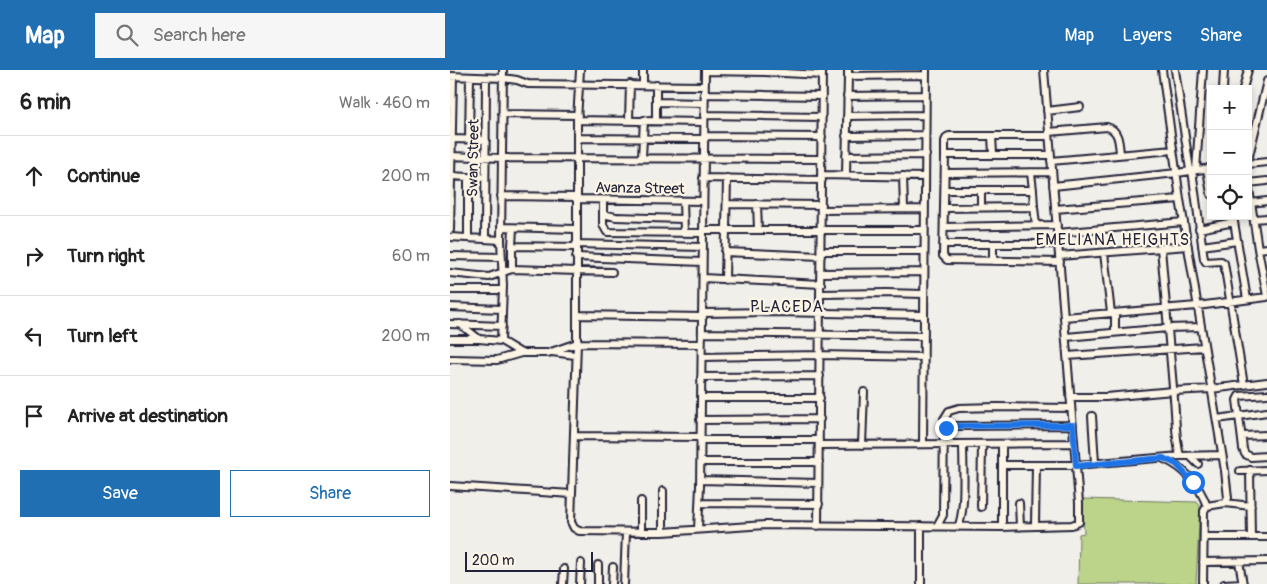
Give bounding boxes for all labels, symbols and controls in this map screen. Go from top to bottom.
search box [95,13,445,58]
text: Map [25,21,65,50]
icon: search [113,21,141,49]
text: Search here [153,23,246,47]
text: Map [1065,24,1094,47]
text: Layers [1122,24,1172,47]
text: Share [1200,24,1242,47]
map controls [1207,85,1252,220]
button: + [1207,85,1252,130]
text: 6 min [20,89,71,116]
text: Walk · 460 m [339,93,430,113]
street label: Swan Street [463,118,484,197]
button: − [1207,130,1252,175]
icon: ahead [20,162,48,190]
text: Continue [67,164,140,188]
text: 200 m [382,166,430,186]
button: locate [1207,175,1252,220]
street label: Avanza Street [595,178,686,199]
district label: EMELIANA HEIGHTS [1036,230,1190,250]
icon: right [20,242,48,270]
text: Turn right [67,244,145,268]
text: 60 m [392,246,430,266]
district label: PLACEDA [750,297,824,317]
icon: left [20,322,48,350]
text: Turn left [67,324,137,348]
text: 200 m [382,326,430,346]
icon: arrive [20,402,48,430]
text: Arrive at destination [67,404,228,428]
route end [935,417,958,440]
button: Save [20,470,220,517]
button: Share [230,470,430,517]
route start [1182,471,1205,494]
scale bar [465,549,592,572]
text: 200 m [472,552,514,569]

